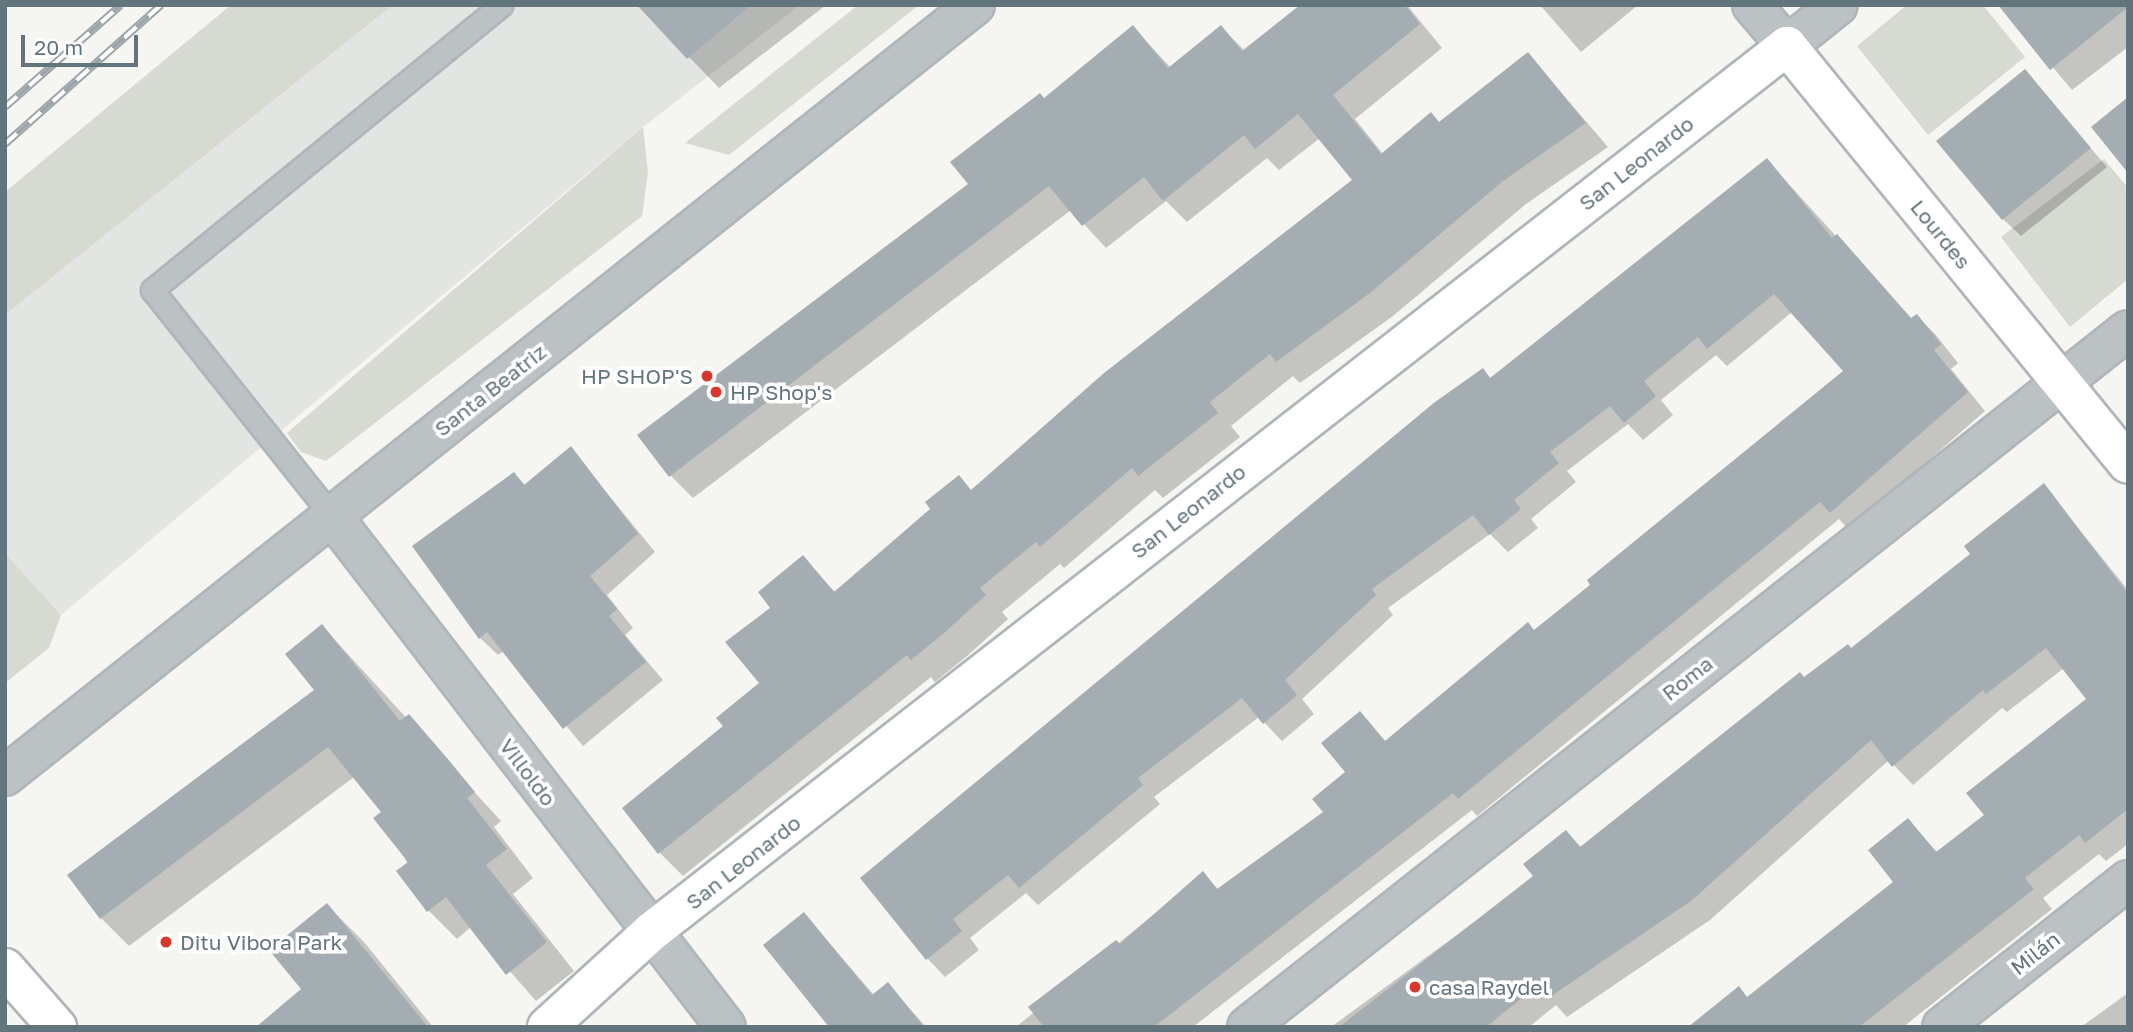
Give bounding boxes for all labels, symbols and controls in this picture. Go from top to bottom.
scale bar [24,21,142,65]
text: 20 m [34,34,83,60]
street label: San Leonardo [1574,111,1698,215]
street label: Lourdes [1906,194,1976,274]
street label: Santa Beatriz [429,339,551,441]
place label: HP SHOP'S [581,363,693,389]
marker: HP SHOP'S [699,368,715,384]
place label: HP Shop's [730,379,832,405]
marker: HP Shop's [708,384,724,400]
street label: San Leonardo [1126,459,1250,563]
street label: Roma [1657,650,1717,706]
street label: Villoldo [495,733,561,811]
street label: San Leonardo [681,810,805,914]
street label: Milán [2005,926,2065,980]
place label: Ditu Vibora Park [180,929,342,955]
marker: Ditu Vibora Park [158,934,174,950]
place label: casa Raydel [1429,974,1549,1000]
marker: casa Raydel [1407,979,1423,995]

